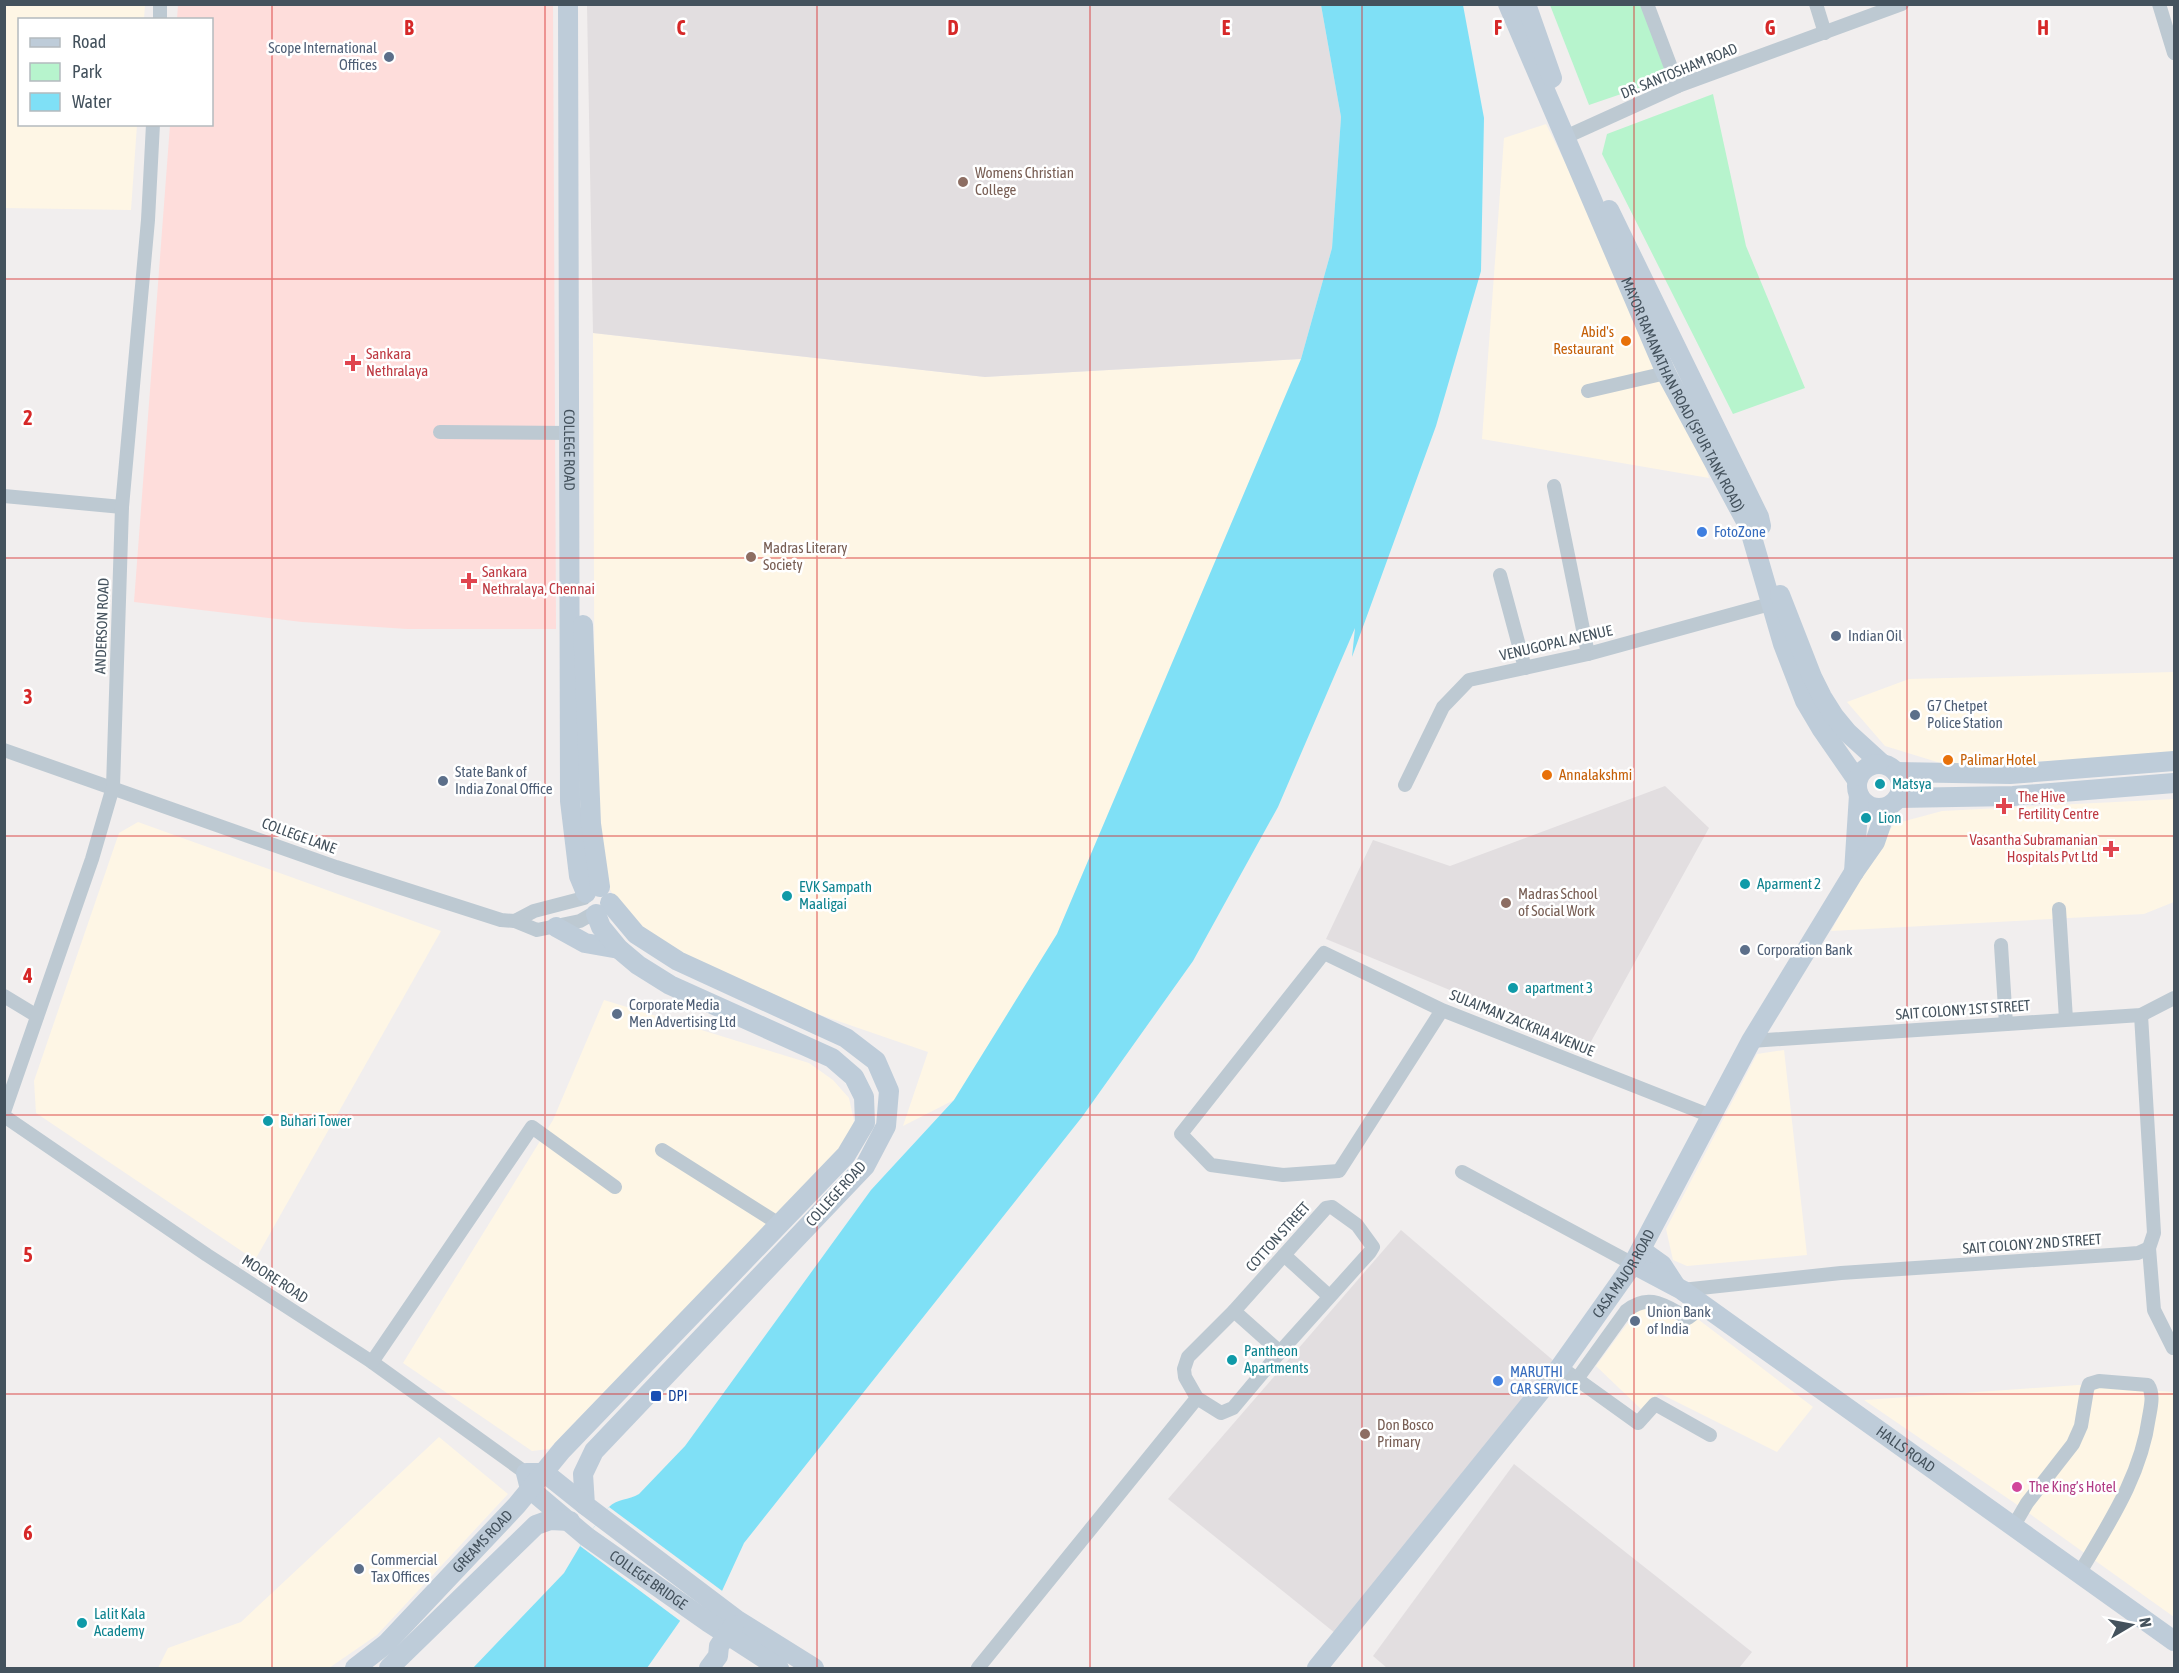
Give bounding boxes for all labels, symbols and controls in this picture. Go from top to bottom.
text: B [404,16,414,39]
text: C [677,16,686,39]
text: D [947,16,959,39]
text: E [1222,16,1231,39]
text: F [1494,16,1502,39]
text: G [1765,16,1776,39]
text: H [2037,16,2049,39]
legend [18,18,213,126]
text: Road [72,31,106,52]
place label: Scope International Offices [268,39,377,73]
street label: DR. SANTOSHAM ROAD [1618,39,1740,102]
marker: Scope International Offices [382,50,396,64]
text: Park [72,61,102,82]
text: Water [72,91,112,112]
place label: Womens Christian College [975,164,1074,198]
marker: Womens Christian College [956,175,970,189]
street label: MAYOR RAMANATHAN ROAD (SPUR TANK ROAD) [1618,275,1748,514]
place label: Abid's Restaurant [1553,323,1614,357]
marker: Abid's Restaurant [1619,334,1633,348]
place label: Sankara Nethralaya [366,345,428,379]
marker: Sankara Nethralaya [344,354,362,372]
text: 2 [23,406,33,429]
street label: COLLEGE ROAD [561,409,578,491]
place label: FotoZone [1714,523,1766,540]
marker: FotoZone [1695,525,1709,539]
place label: Madras Literary Society [763,539,848,573]
marker: Madras Literary Society [744,550,758,564]
place label: Sankara Nethralaya, Chennai [482,563,595,597]
marker: Sankara Nethralaya, Chennai [460,572,478,590]
street label: ANDERSON ROAD [91,578,112,674]
street label: VENUGOPAL AVENUE [1498,621,1614,664]
place label: Indian Oil [1848,627,1902,644]
marker: Indian Oil [1829,629,1843,643]
text: 3 [23,685,33,708]
place label: G7 Chetpet Police Station [1927,697,2003,731]
marker: G7 Chetpet Police Station [1908,708,1922,722]
place label: Palimar Hotel [1960,751,2036,768]
marker: Palimar Hotel [1941,753,1955,767]
place label: State Bank of India Zonal Office [455,763,553,797]
place label: Annalakshmi [1559,766,1632,783]
marker: Annalakshmi [1540,768,1554,782]
marker: State Bank of India Zonal Office [436,774,450,788]
place label: Matsya [1892,775,1932,792]
marker: Matsya [1873,777,1887,791]
place label: The Hive Fertility Centre [2018,788,2099,822]
marker: The Hive Fertility Centre [1995,797,2013,815]
place label: Lion [1878,809,1902,826]
marker: Lion [1859,811,1873,825]
street label: COLLEGE LANE [260,814,339,857]
place label: Vasantha Subramanian Hospitals Pvt Ltd [1969,831,2098,865]
marker: Vasantha Subramanian Hospitals Pvt Ltd [2102,840,2120,858]
place label: Aparment 2 [1757,875,1821,892]
marker: Aparment 2 [1738,877,1752,891]
place label: EVK Sampath Maaligai [799,878,872,912]
place label: Madras School of Social Work [1518,885,1598,919]
marker: EVK Sampath Maaligai [780,889,794,903]
marker: Madras School of Social Work [1499,896,1513,910]
place label: Corporation Bank [1757,941,1853,958]
marker: Corporation Bank [1738,943,1752,957]
text: 4 [22,964,33,987]
place label: apartment 3 [1525,979,1593,996]
marker: apartment 3 [1506,981,1520,995]
street label: SULAIMAN ZACKRIA AVENUE [1447,986,1597,1060]
place label: Corporate Media Men Advertising Ltd [629,996,736,1030]
street label: SAIT COLONY 1ST STREET [1895,996,2031,1023]
marker: Corporate Media Men Advertising Ltd [610,1007,624,1021]
place label: Buhari Tower [280,1112,352,1129]
marker: Buhari Tower [261,1114,275,1128]
street label: COLLEGE ROAD [802,1158,869,1230]
street label: COTTON STREET [1242,1198,1313,1275]
street label: CASA MAJOR ROAD [1589,1226,1658,1321]
street label: SAIT COLONY 2ND STREET [1962,1230,2102,1257]
text: 5 [23,1243,33,1266]
street label: MOORE ROAD [239,1251,312,1306]
place label: Union Bank of India [1647,1303,1711,1337]
marker: Union Bank of India [1628,1314,1642,1328]
place label: Pantheon Apartments [1244,1342,1309,1376]
marker: Pantheon Apartments [1225,1353,1239,1367]
place label: MARUTHI CAR SERVICE [1510,1363,1579,1397]
marker: MARUTHI CAR SERVICE [1491,1374,1505,1388]
place label: DPI [668,1387,688,1404]
marker: DPI [649,1389,663,1403]
place label: Don Bosco Primary [1377,1416,1434,1450]
street label: HALLS ROAD [1873,1422,1938,1476]
marker: Don Bosco Primary [1358,1427,1372,1441]
place label: The King’s Hotel [2029,1478,2117,1495]
marker: The King’s Hotel [2010,1480,2024,1494]
street label: GREAMS ROAD [449,1506,516,1576]
text: 6 [23,1521,33,1544]
street label: COLLEGE BRIDGE [606,1546,691,1613]
place label: Commercial Tax Offices [371,1551,438,1585]
marker: Commercial Tax Offices [352,1562,366,1576]
north arrow [2101,1595,2161,1655]
place label: Lalit Kala Academy [94,1605,146,1639]
marker: Lalit Kala Academy [75,1616,89,1630]
text: N [2136,1616,2155,1629]

